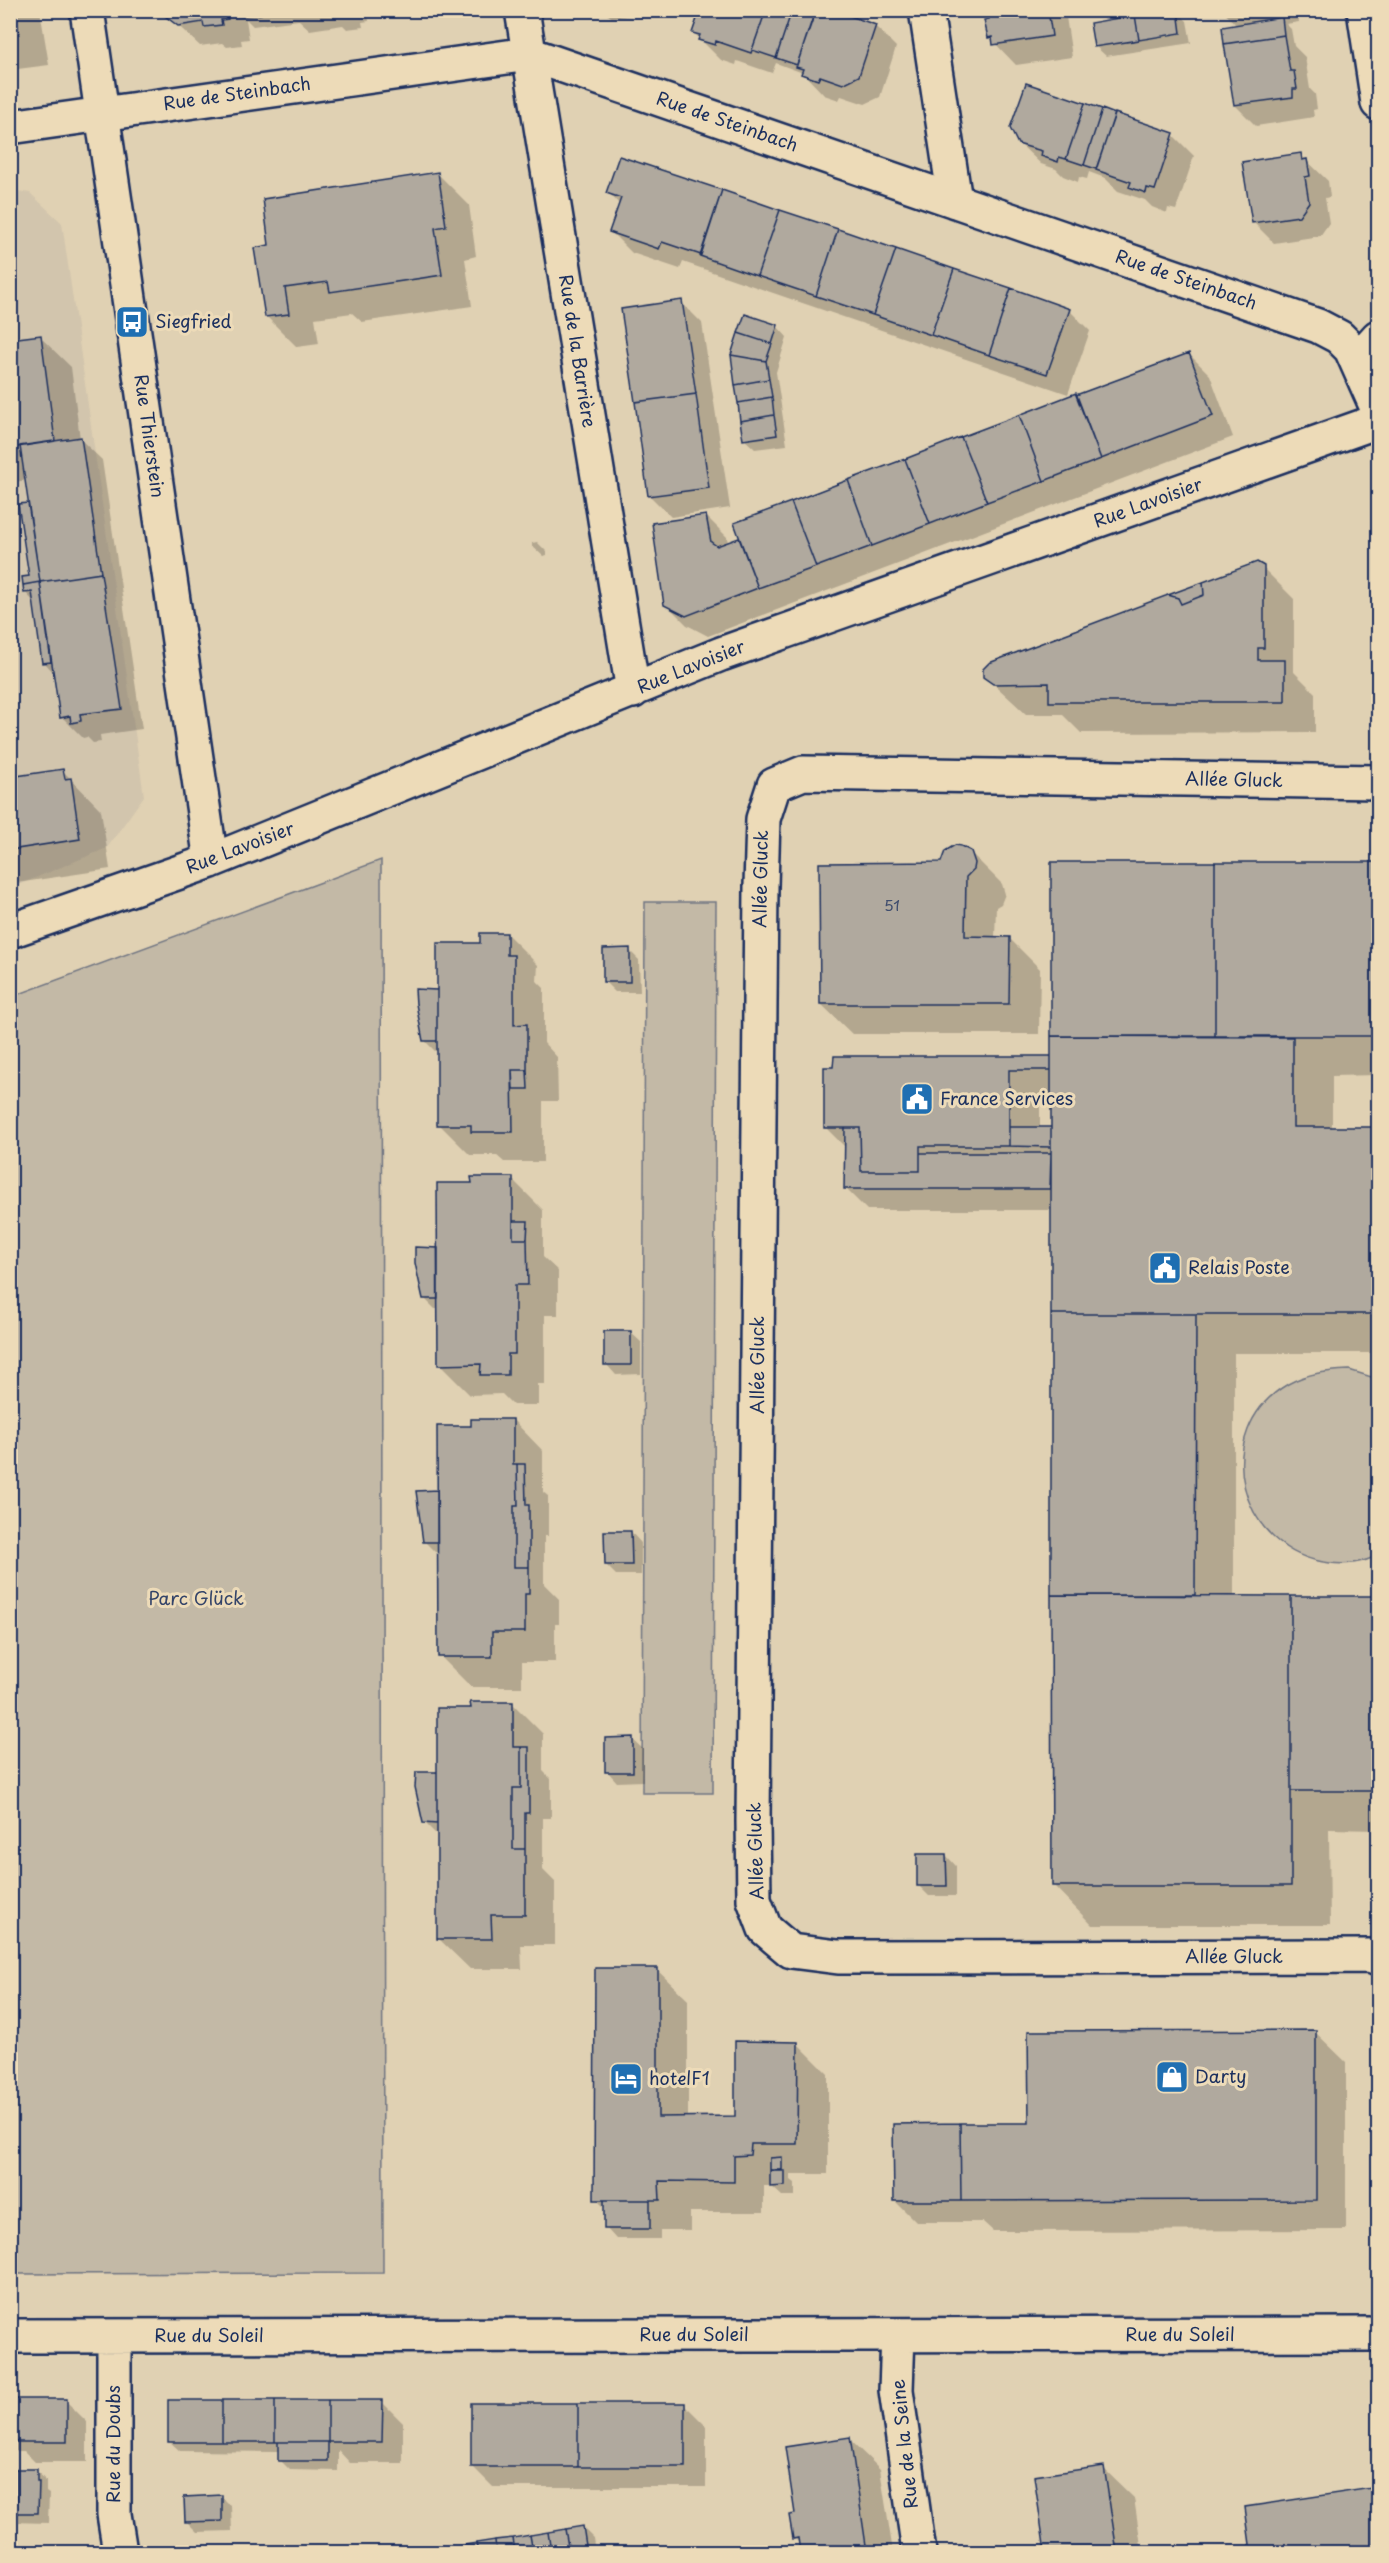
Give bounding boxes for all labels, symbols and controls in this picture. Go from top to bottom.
street label: Rue de Steinbach [161,69,312,116]
street label: Rue de Steinbach [653,84,802,158]
street label: Rue de Steinbach [1112,242,1261,316]
street label: Rue de la Barrière [553,272,604,430]
bus stop icon: Siegfried [114,304,150,340]
place label: Siegfried [155,307,232,334]
street label: Rue Thierstein [128,372,173,499]
street label: Rue Lavoisier [1089,469,1206,534]
street label: Rue Lavoisier [633,631,749,699]
street label: Allée Gluck [1185,764,1283,793]
street label: Rue Lavoisier [181,813,298,880]
street label: Allée Gluck [745,830,774,928]
house number: 51 [884,893,900,916]
public building icon: France Services [899,1081,935,1117]
place label: France Services [940,1084,1073,1111]
public building icon: Relais Poste [1147,1250,1183,1286]
place label: Relais Poste [1188,1253,1290,1280]
street label: Allée Gluck [743,1316,770,1414]
park label: Parc Glück [148,1584,244,1611]
street label: Allée Gluck [739,1802,770,1900]
street label: Allée Gluck [1185,1942,1283,1969]
shop icon: Darty [1154,2059,1190,2095]
hotel icon: hotelF1 [608,2061,644,2097]
place label: Darty [1195,2062,1246,2089]
place label: hotelF1 [649,2064,710,2091]
street label: Rue du Soleil [639,2320,749,2347]
street label: Rue du Soleil [1125,2320,1235,2347]
street label: Rue du Soleil [154,2321,264,2348]
street label: Rue de la Seine [883,2378,924,2510]
street label: Rue du Doubs [99,2385,126,2503]

